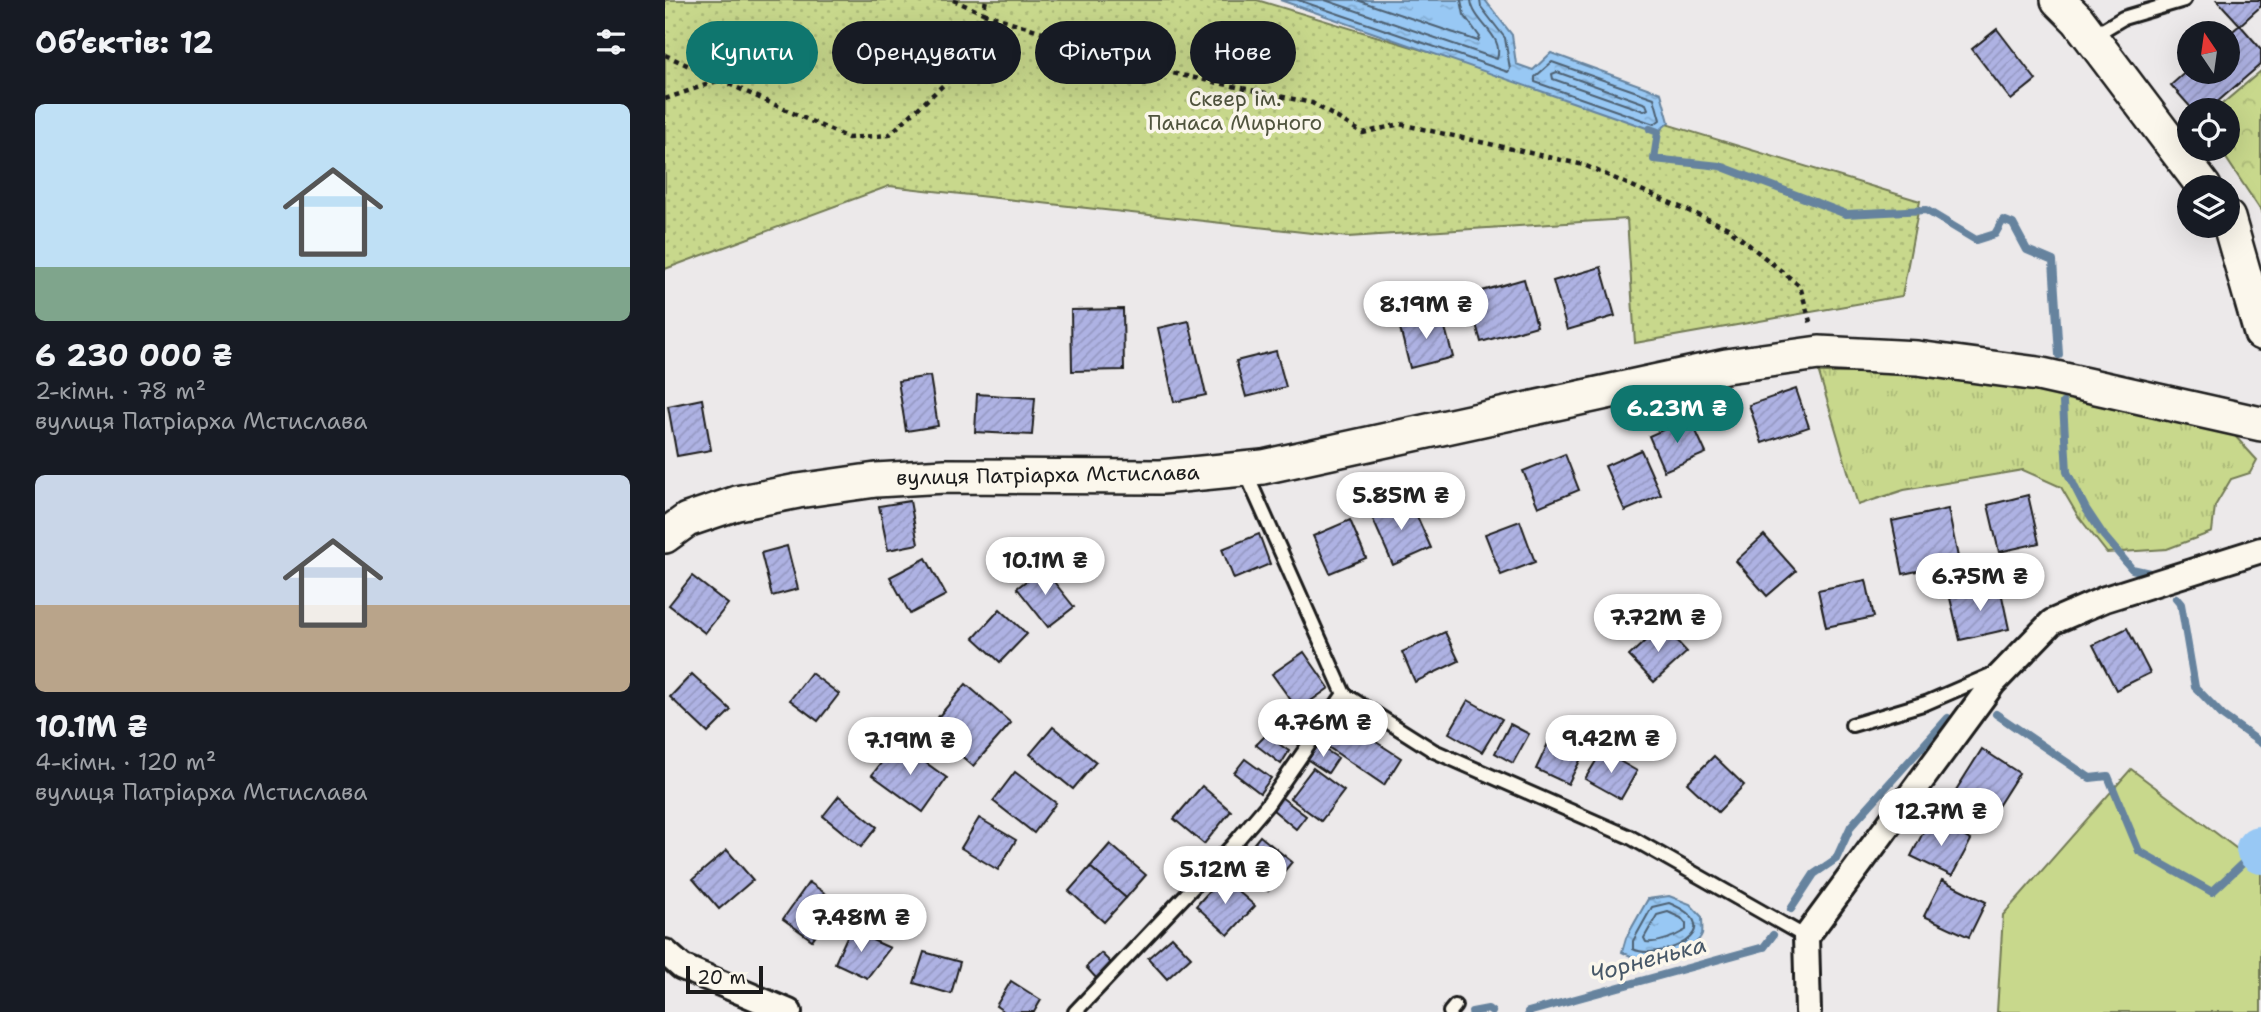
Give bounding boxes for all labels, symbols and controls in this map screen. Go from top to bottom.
chip: Купити [686,21,818,84]
chip: Орендувати [832,21,1021,84]
chip: Фільтри [1035,21,1176,84]
chip: Нове [1190,21,1296,84]
north arrow [2177,21,2240,84]
map controls [2177,21,2240,238]
text: Об’єктів: 12 [35,22,213,63]
icon: filters [592,23,630,61]
park label: Сквер ім. Панаса Мирного [1148,85,1322,137]
button: locate [2177,98,2240,161]
icon: home [270,149,396,275]
button: layers [2177,175,2240,238]
pin: 8.19M ₴ [1361,282,1491,341]
text: 8.19M ₴ [1379,289,1473,319]
text: 6 230 000 ₴ [35,335,233,376]
text: 2-кімн. · 78 m² [35,376,206,406]
pin: 6.23M ₴ [1612,386,1742,445]
text: 6.23M ₴ [1626,393,1728,423]
text: вулиця Патріарха Мстислава [35,406,368,436]
street label: вулиця Патріарха Мстислава [896,458,1200,492]
pin: 5.85M ₴ [1336,472,1466,532]
text: 5.85M ₴ [1352,480,1450,510]
icon: home [270,520,396,646]
pin: 10.1M ₴ [980,538,1110,597]
text: 10.1M ₴ [1002,545,1088,575]
pin: 6.75M ₴ [1915,554,2045,613]
text: 6.75M ₴ [1932,561,2028,591]
pin: 7.72M ₴ [1593,594,1723,654]
text: 7.72M ₴ [1610,602,1706,632]
pin: 4.76M ₴ [1258,700,1388,759]
text: 10.1M ₴ [35,706,148,747]
text: 4.76M ₴ [1274,707,1372,737]
pin: 9.42M ₴ [1546,716,1676,775]
pin: 7.19M ₴ [845,718,975,777]
text: 9.42M ₴ [1561,723,1661,753]
text: 7.19M ₴ [864,725,956,755]
text: 4-кімн. · 120 m² [35,747,216,777]
text: вулиця Патріарха Мстислава [35,777,368,807]
pin: 12.7M ₴ [1876,788,2006,848]
text: 12.7M ₴ [1895,796,1987,826]
pin: 5.12M ₴ [1160,846,1290,906]
text: 5.12M ₴ [1180,854,1270,884]
pin: 7.48M ₴ [796,894,926,954]
text: 7.48M ₴ [812,902,910,932]
water label: Чорненька [1586,929,1710,989]
scale bar [686,963,763,995]
text: 20 m [697,965,746,990]

